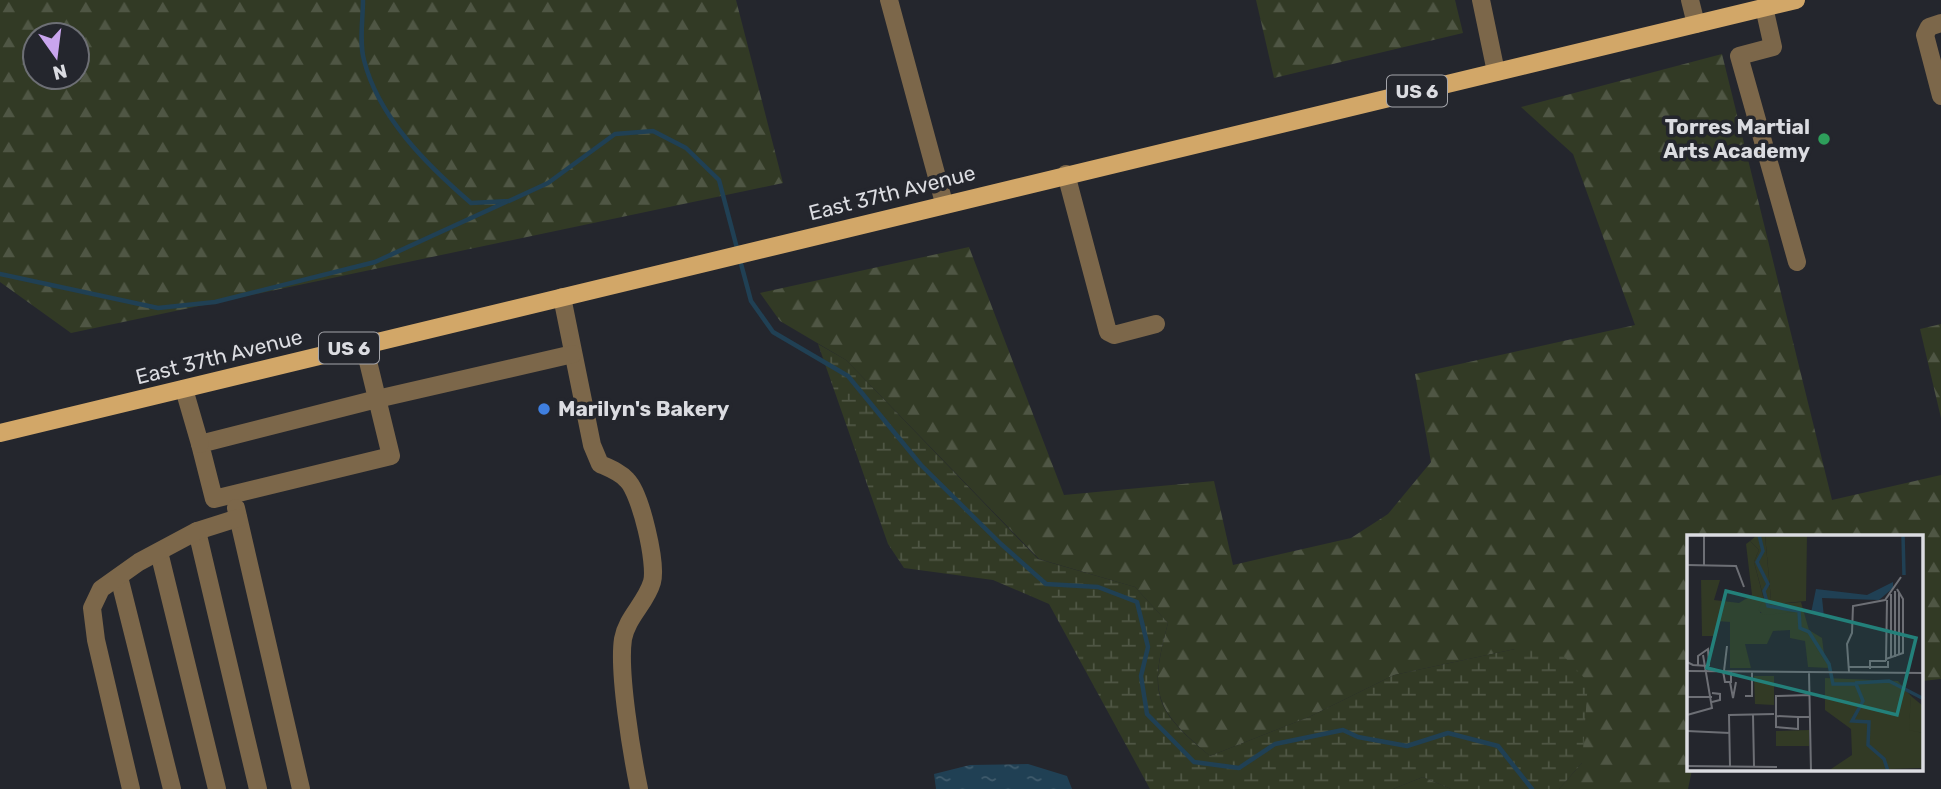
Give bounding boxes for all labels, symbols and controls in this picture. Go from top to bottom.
north arrow [21,21,91,91]
text: N [51,59,69,85]
road number: US 6 [1387,76,1447,106]
place label: Torres Martial Arts Academy [1663,114,1810,163]
marker: Torres Martial Arts Academy [1816,131,1832,147]
street label: East 37th Avenue [806,160,978,225]
street label: East 37th Avenue [133,324,305,389]
road number: US 6 [319,332,379,364]
place label: Marilyn's Bakery [558,396,730,421]
marker: Marilyn's Bakery [536,401,552,417]
inset map [1687,535,1924,772]

